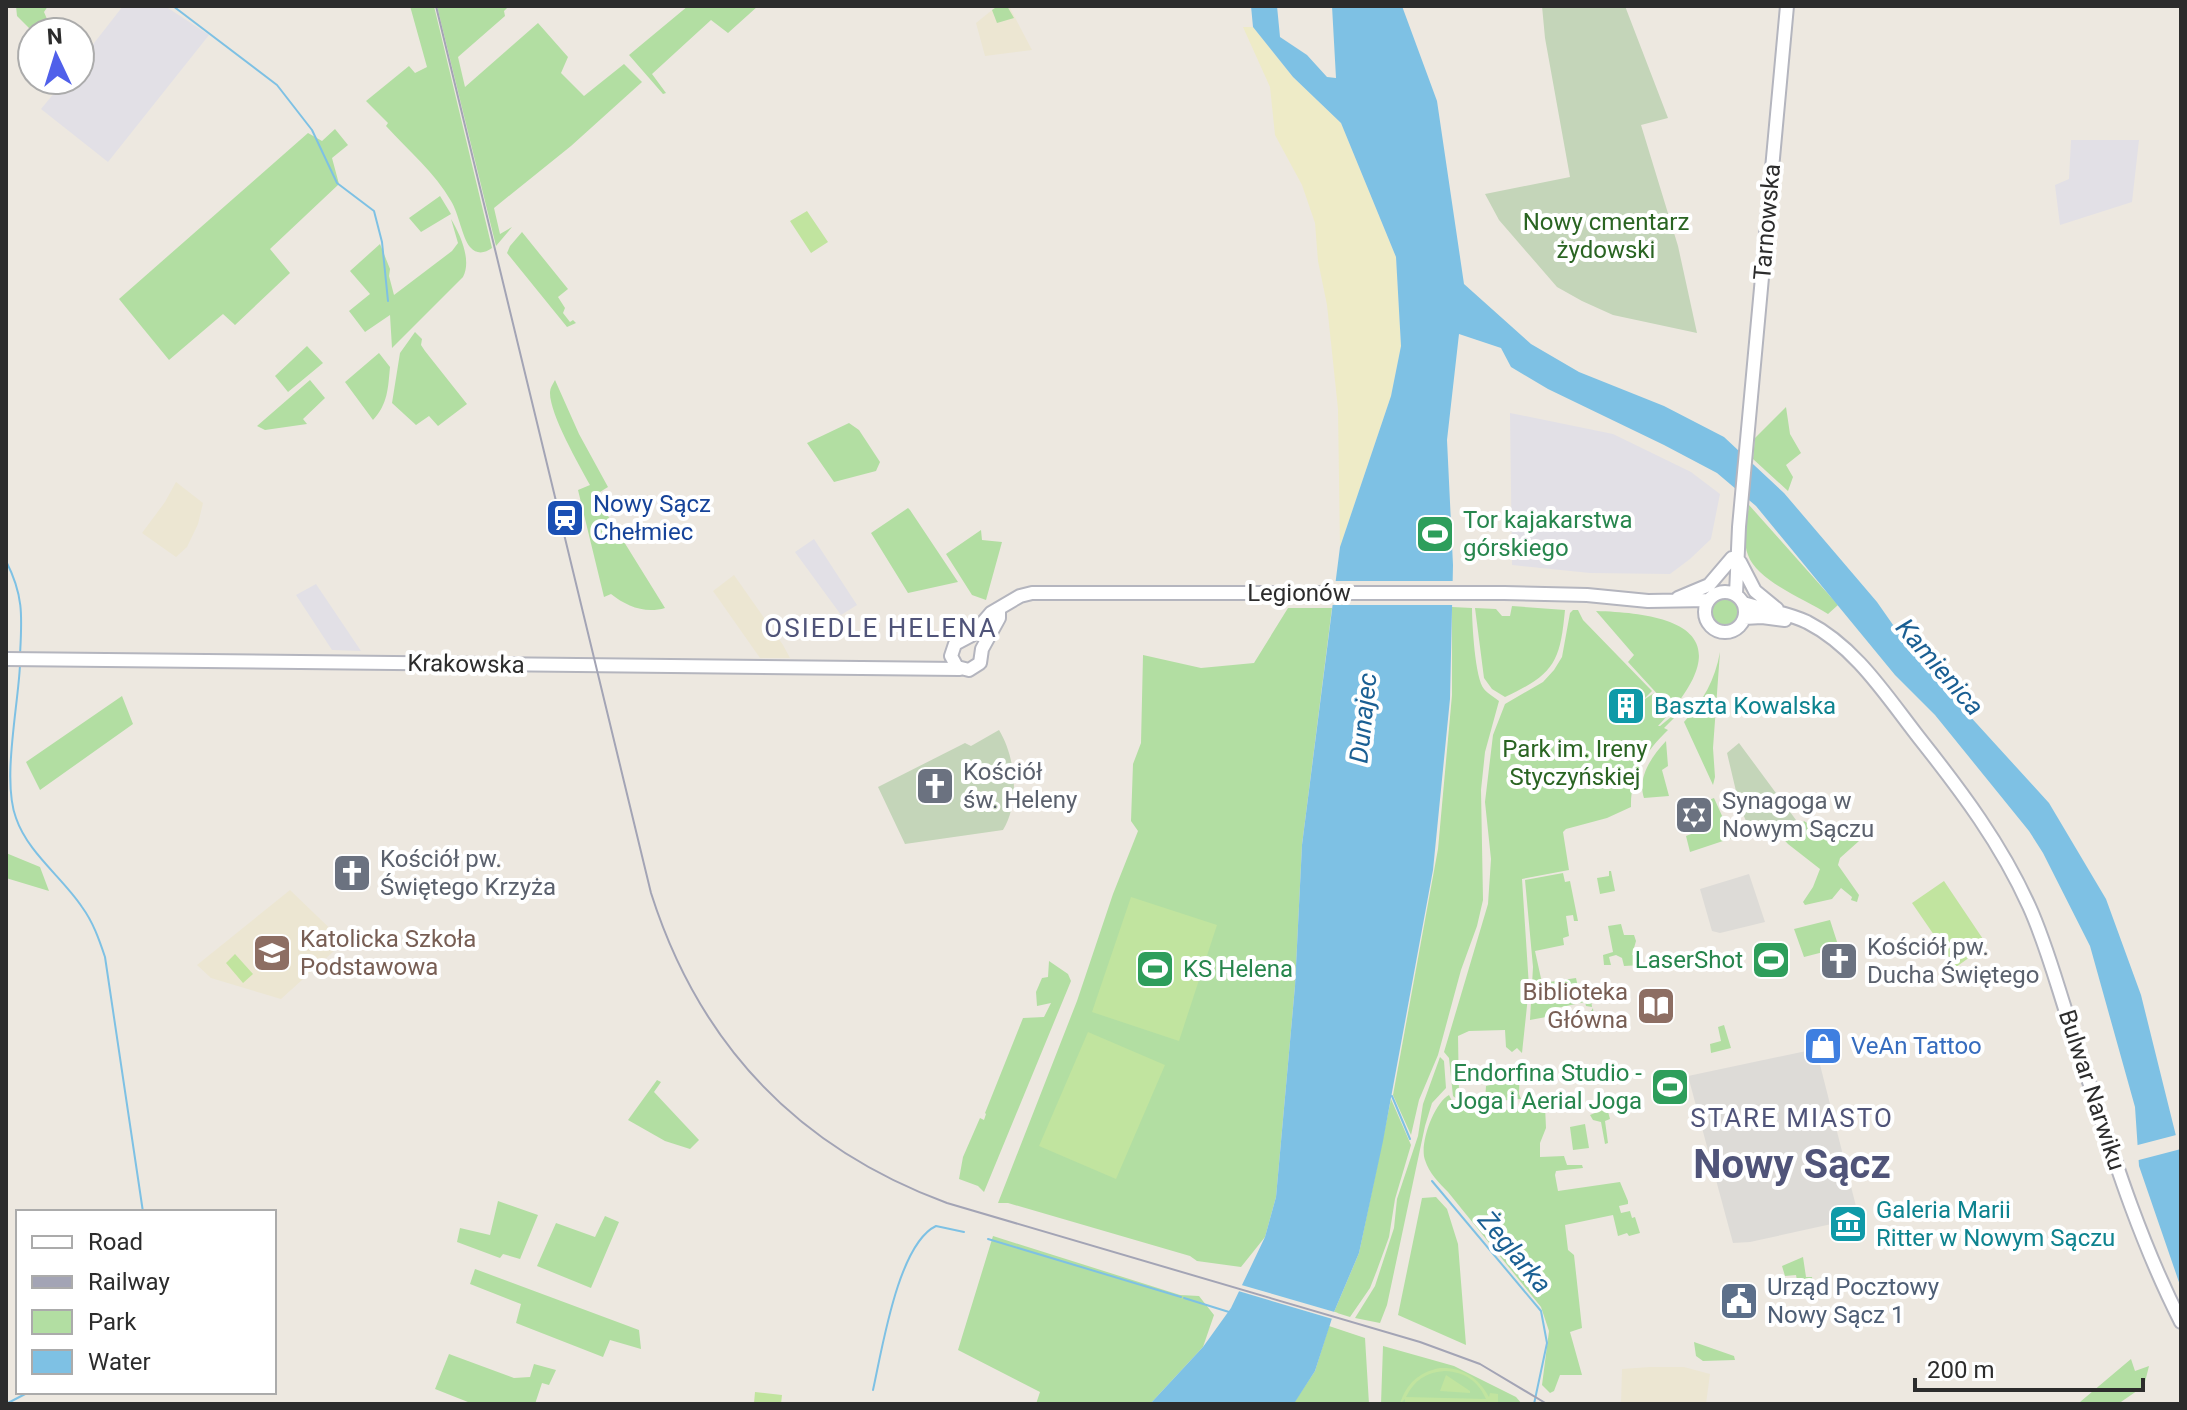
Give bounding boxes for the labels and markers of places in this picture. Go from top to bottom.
place label: Nowy Sącz Chełmiec [593,490,711,546]
station icon: Nowy Sącz Chełmiec [544,497,586,539]
place label: Tor kajakarstwa górskiego [1463,506,1633,562]
sports icon: Tor kajakarstwa górskiego [1414,513,1456,555]
building icon: Baszta Kowalska [1605,685,1647,727]
place label: Baszta Kowalska [1654,692,1836,720]
place label: Kościół św. Heleny [963,758,1078,814]
church icon: Kościół św. Heleny [914,765,956,807]
place label: Synagoga w Nowym Sączu [1722,787,1874,843]
synagogue icon: Synagoga w Nowym Sączu [1673,794,1715,836]
place label: Kościół pw. Świętego Krzyża [380,845,556,901]
church icon: Kościół pw. Świętego Krzyża [331,852,373,894]
place label: Katolicka Szkoła Podstawowa [300,925,476,981]
school or university icon: Katolicka Szkoła Podstawowa [251,932,293,974]
place label: Kościół pw. Ducha Świętego [1867,933,2039,989]
sports icon: LaserShot [1750,939,1792,981]
church icon: Kościół pw. Ducha Świętego [1818,940,1860,982]
place label: LaserShot [1635,946,1743,974]
sports icon: KS Helena [1134,948,1176,990]
place label: KS Helena [1183,955,1293,983]
place label: Biblioteka Główna [1523,978,1628,1034]
library icon: Biblioteka Główna [1635,985,1677,1027]
shop icon: VeAn Tattoo [1802,1025,1844,1067]
place label: VeAn Tattoo [1851,1032,1982,1060]
place label: Endorfina Studio - Joga i Aerial Joga [1450,1059,1642,1115]
sports icon: Endorfina Studio - Joga i Aerial Joga [1649,1066,1691,1108]
place label: Galeria Marii Ritter w Nowym Sączu [1876,1196,2115,1252]
museum icon: Galeria Marii Ritter w Nowym Sączu [1827,1203,1869,1245]
place label: Urząd Pocztowy Nowy Sącz 1 [1767,1273,1940,1329]
public building icon: Urząd Pocztowy Nowy Sącz 1 [1718,1280,1760,1322]

